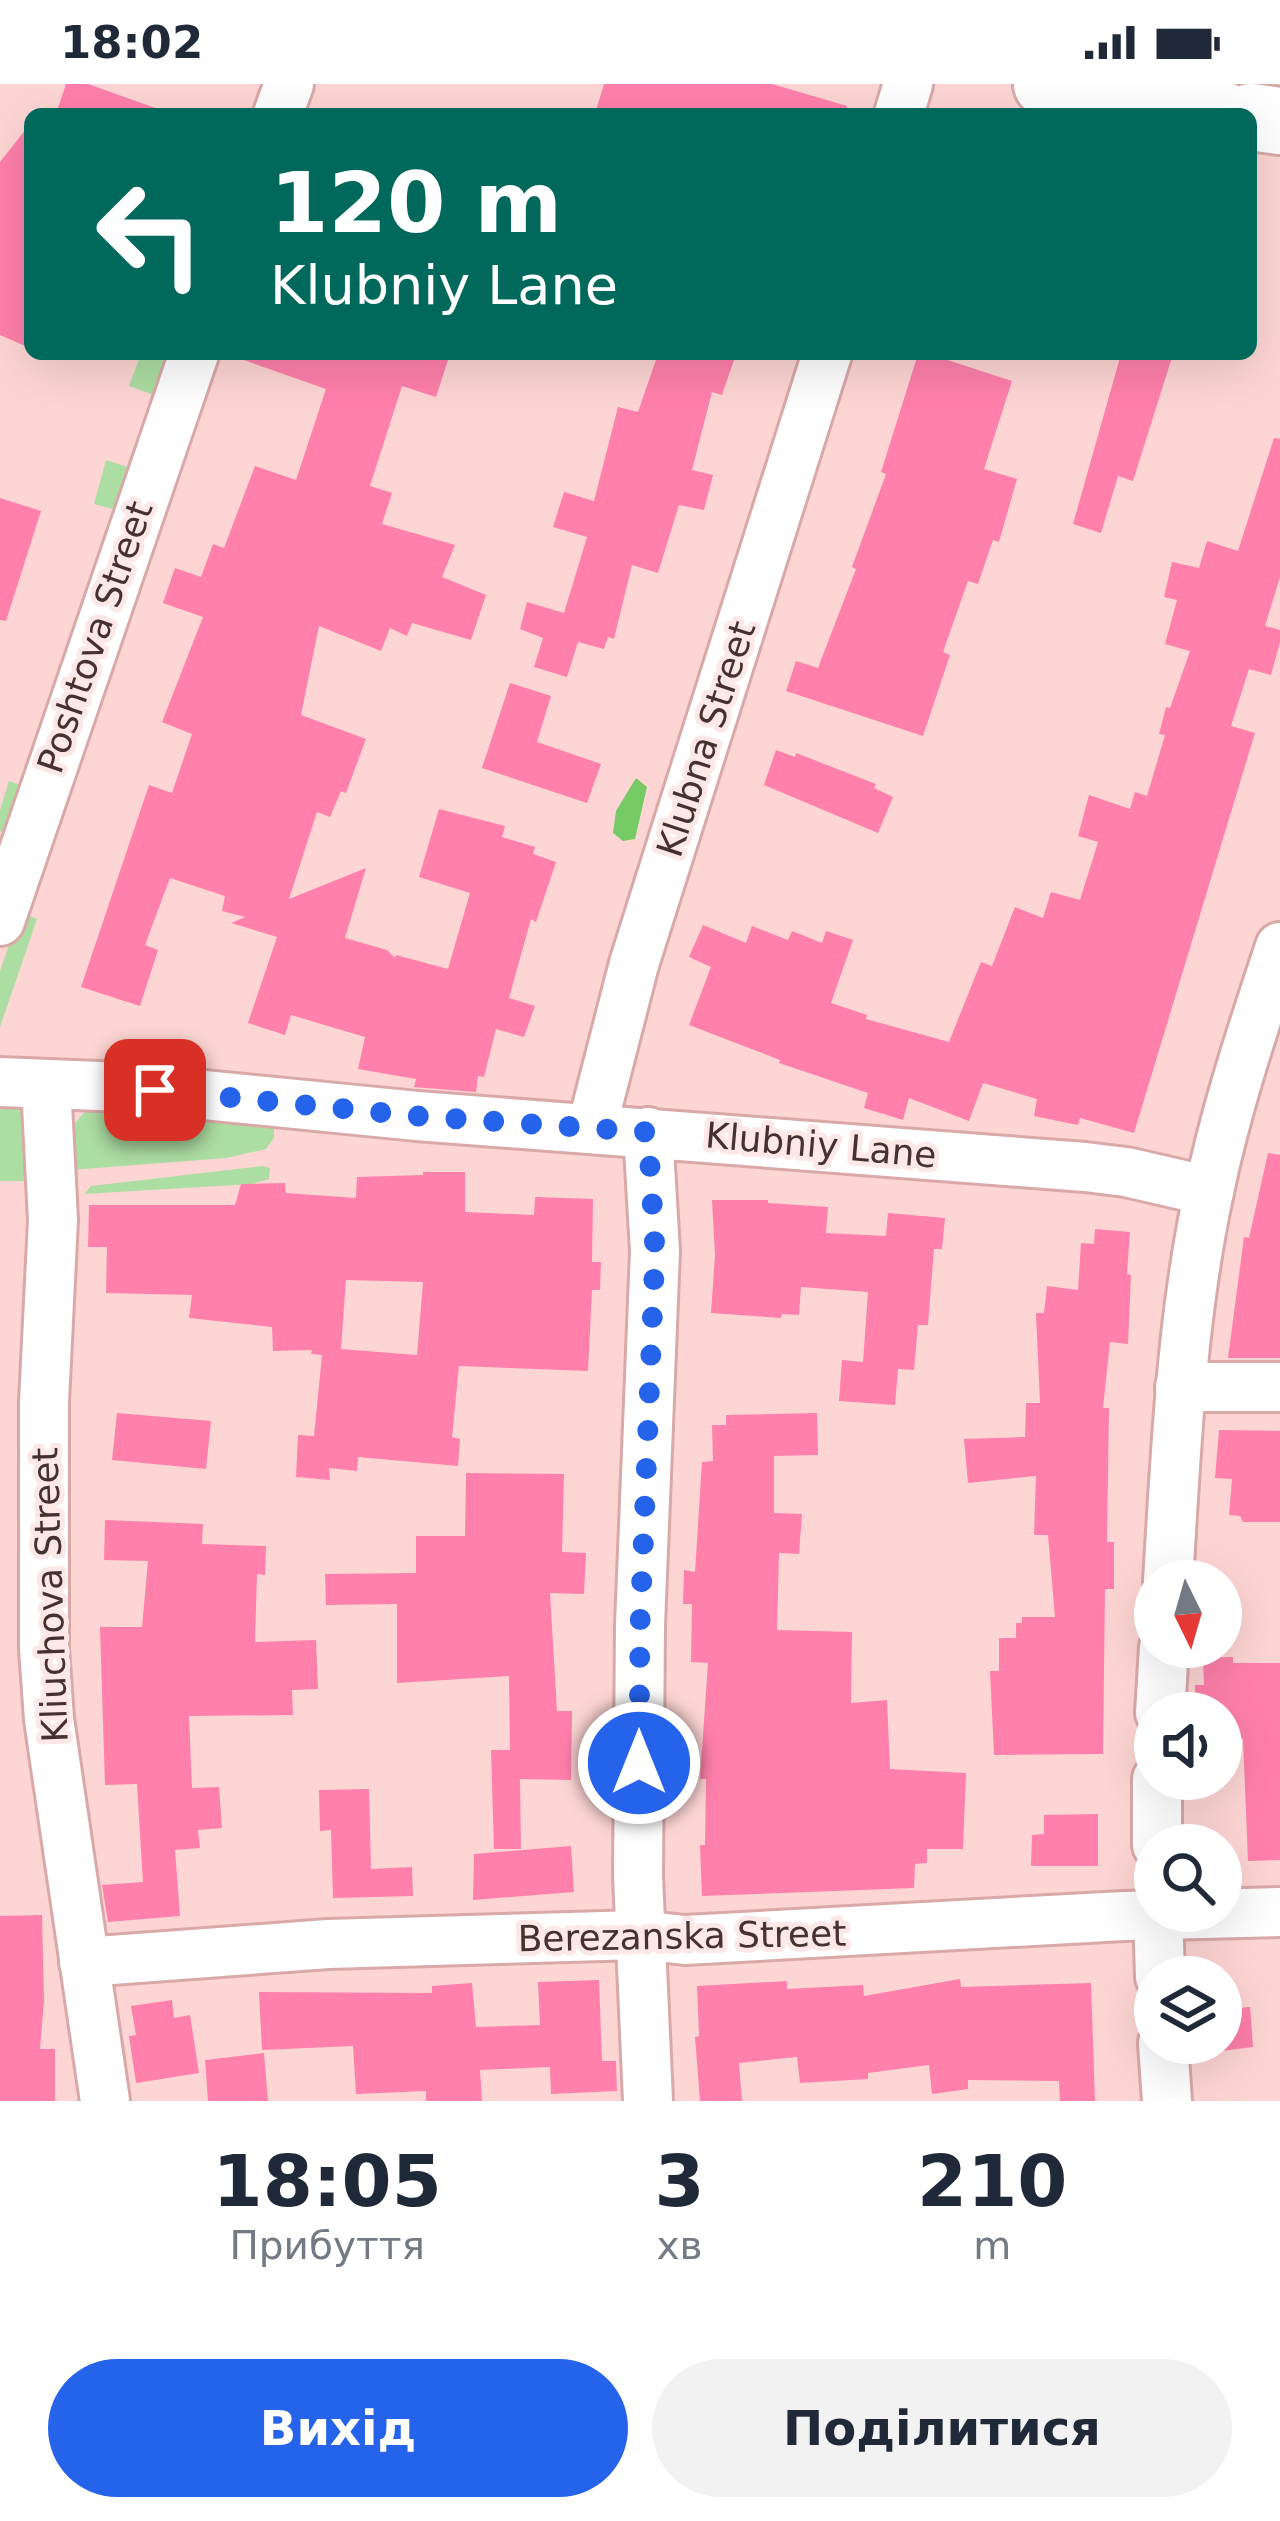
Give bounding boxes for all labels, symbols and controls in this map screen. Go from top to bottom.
text: 18:02 [60,16,203,69]
text: 120 m [270,154,562,252]
icon: left [72,156,228,312]
text: Klubniy Lane [270,254,618,317]
street label: Poshtova Street [29,496,161,778]
street label: Klubna Street [649,616,763,862]
pin [104,1039,206,1141]
icon: arrive [122,1057,188,1123]
street label: Klubniy Lane [704,1114,938,1176]
street label: Kliuchova Street [24,1447,76,1743]
north arrow [1134,1560,1242,1668]
map controls [1134,1560,1242,2064]
button: sound [1134,1692,1242,1800]
position arrow [576,1700,702,1826]
button: search [1134,1824,1242,1932]
street label: Berezanska Street [517,1913,847,1959]
button: layers [1134,1956,1242,2064]
text: 18:05 [213,2139,442,2223]
text: 3 [654,2139,704,2223]
text: 210 [917,2139,1067,2223]
text: Прибуття [229,2223,425,2268]
text: хв [656,2223,702,2268]
text: m [973,2223,1011,2268]
button: Вихід [48,2359,628,2497]
button: Поділитися [652,2359,1232,2497]

